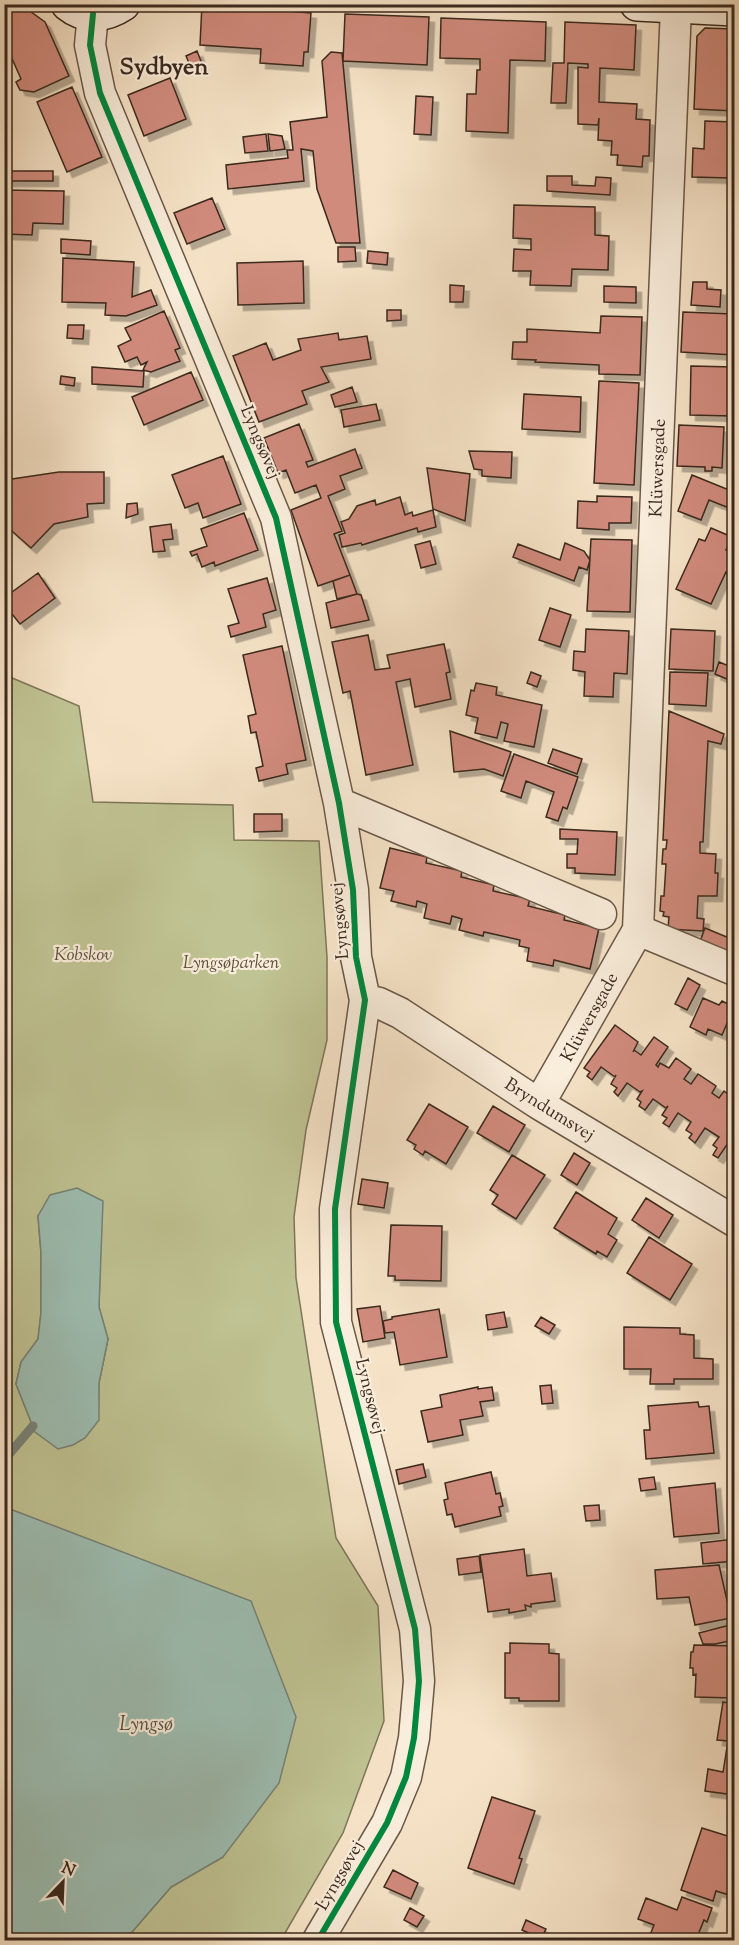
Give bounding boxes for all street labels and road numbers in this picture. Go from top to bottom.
street label: Lyngsøvej [232,402,286,483]
street label: Klüwersgade [644,418,674,518]
street label: Lyngsøvej [325,881,357,960]
street label: Klüwersgade [555,969,626,1067]
street label: Bryndumsvej [499,1073,599,1149]
street label: Lyngsøvej [347,1356,391,1437]
street label: Lyngsøvej [310,1836,371,1916]

